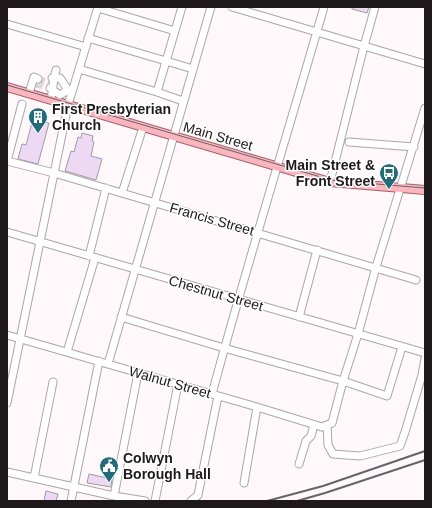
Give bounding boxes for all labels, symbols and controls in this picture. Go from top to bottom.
place label: First Presbyterian Church [52,101,171,133]
building icon: First Presbyterian Church [27,106,49,134]
street label: Main Street [181,118,255,154]
place label: Main Street & Front Street [286,157,375,189]
bus stop icon: Main Street & Front Street [378,162,400,190]
street label: Francis Street [168,199,256,239]
street label: Chestnut Street [167,272,265,314]
street label: Walnut Street [127,363,213,401]
place label: Colwyn Borough Hall [123,450,211,482]
public building icon: Colwyn Borough Hall [98,455,120,483]

